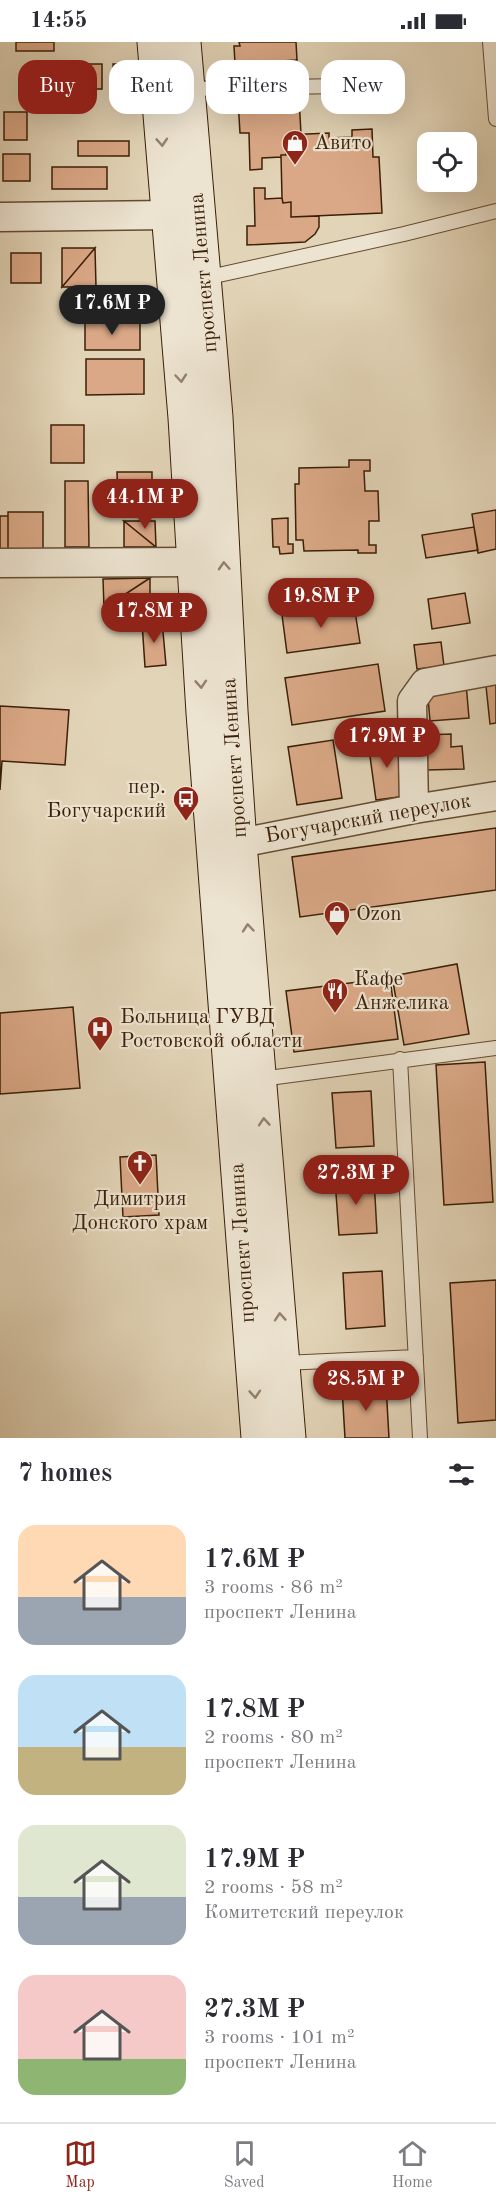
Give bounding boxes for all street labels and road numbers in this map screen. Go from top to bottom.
street label: проспект Ленина [187,192,221,354]
street label: проспект Ленина [219,677,251,839]
street label: Богучарский переулок [263,790,473,847]
street label: проспект Ленина [227,1162,259,1324]

